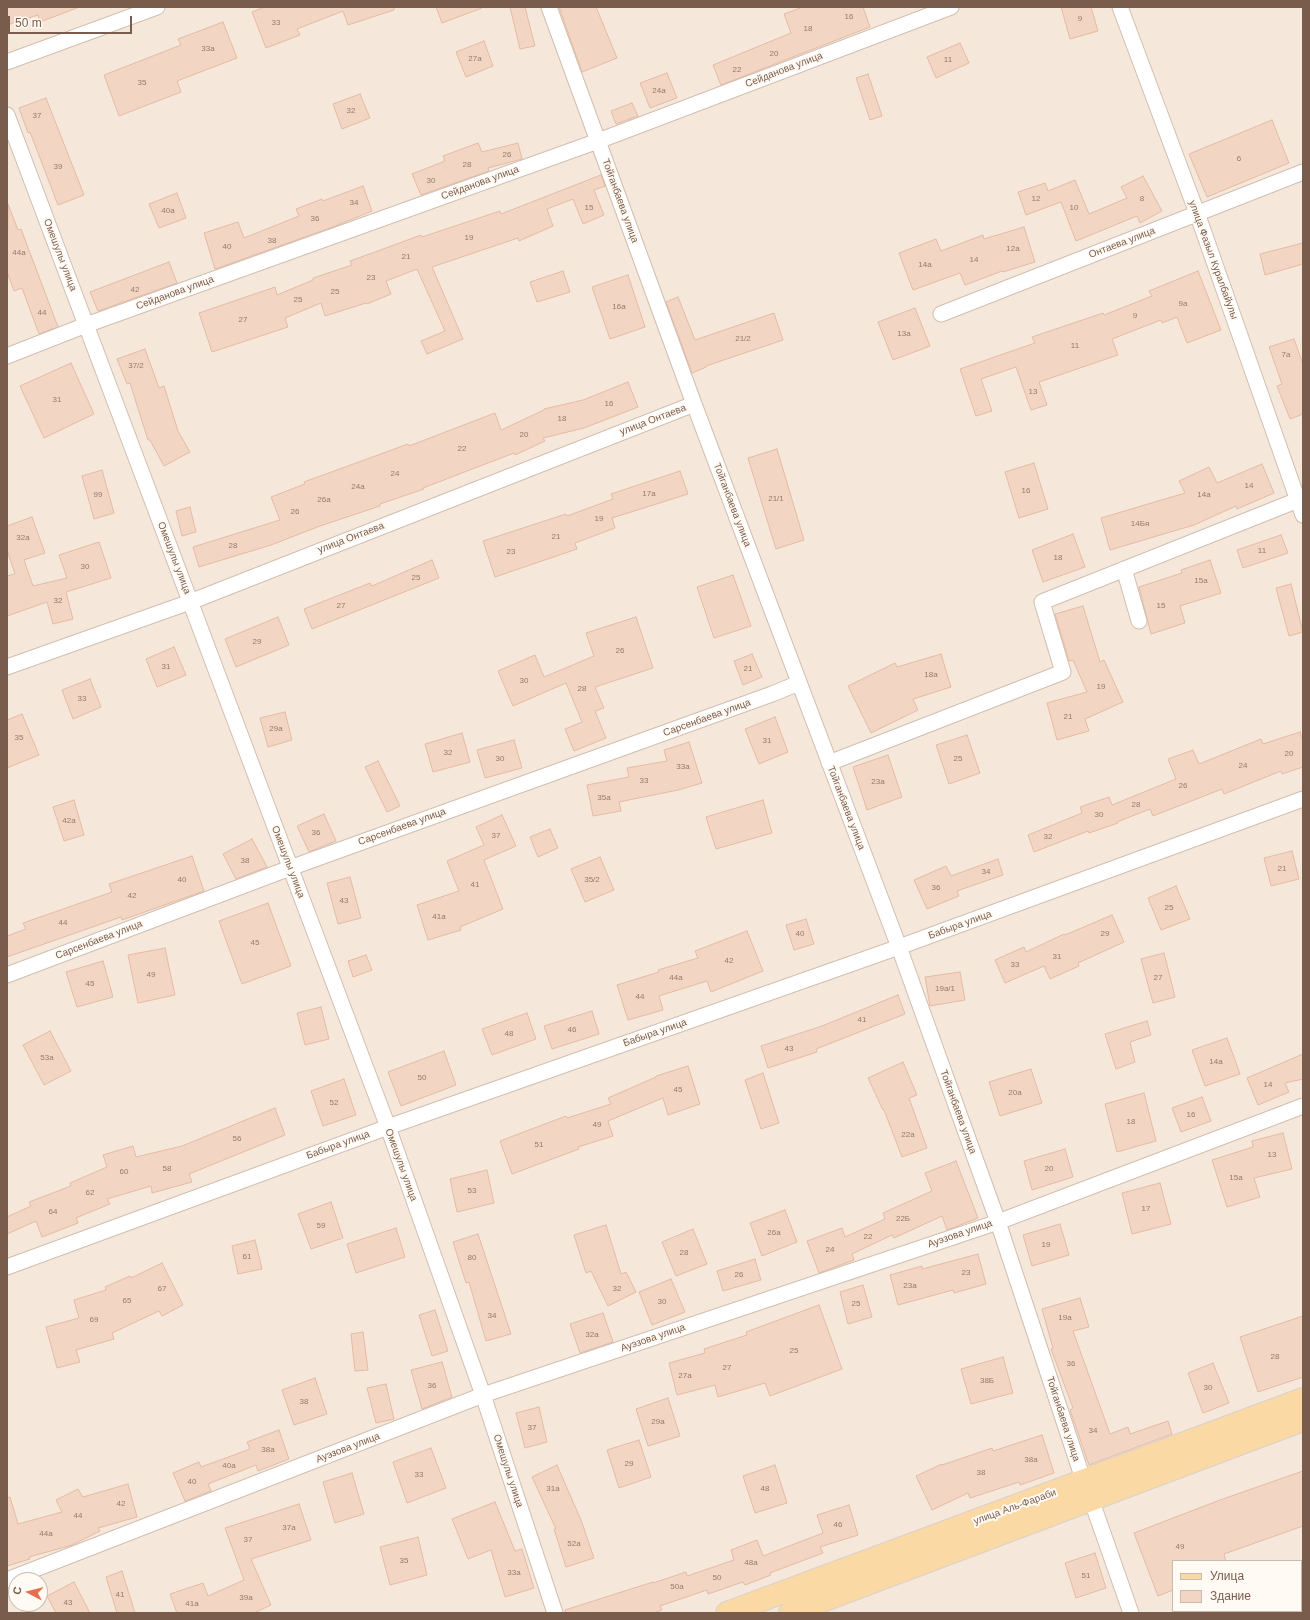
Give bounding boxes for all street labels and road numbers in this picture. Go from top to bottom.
street label: Сейданова улица [744,50,824,90]
street label: Тойганбаева улица [599,157,641,245]
street label: Сейданова улица [439,163,521,203]
street label: улица Фазыл Куралбайулы [1186,199,1240,321]
street label: Омешулы улица [41,217,79,293]
street label: Онтаева улица [1087,225,1157,261]
street label: Сейданова улица [134,273,216,313]
street label: улица Онтаева [618,402,688,438]
street label: Тойганбаева улица [711,461,753,549]
street label: Омешулы улица [155,520,193,596]
street label: улица Онтаева [316,520,386,556]
street label: Сарсенбаева улица [662,697,752,739]
street label: Тойганбаева улица [825,764,867,852]
street label: Сарсенбаева улица [357,806,447,848]
street label: Омешулы улица [269,824,307,900]
street label: Бабыра улица [927,908,993,942]
street label: Сарсенбаева улица [54,918,144,962]
street label: Бабыра улица [622,1017,688,1049]
street label: Тойганбаева улица [937,1068,979,1156]
street label: Омешулы улица [382,1127,420,1203]
street label: Бабыра улица [305,1128,371,1162]
street label: Ауэзова улица [926,1217,994,1251]
street label: Ауэзова улица [619,1321,687,1355]
street label: Тойганбаева улица [1044,1375,1082,1463]
street label: Ауэзова улица [314,1430,382,1466]
street label: Омешулы улица [491,1433,525,1509]
street label: улица Аль-Фараби [972,1486,1058,1528]

